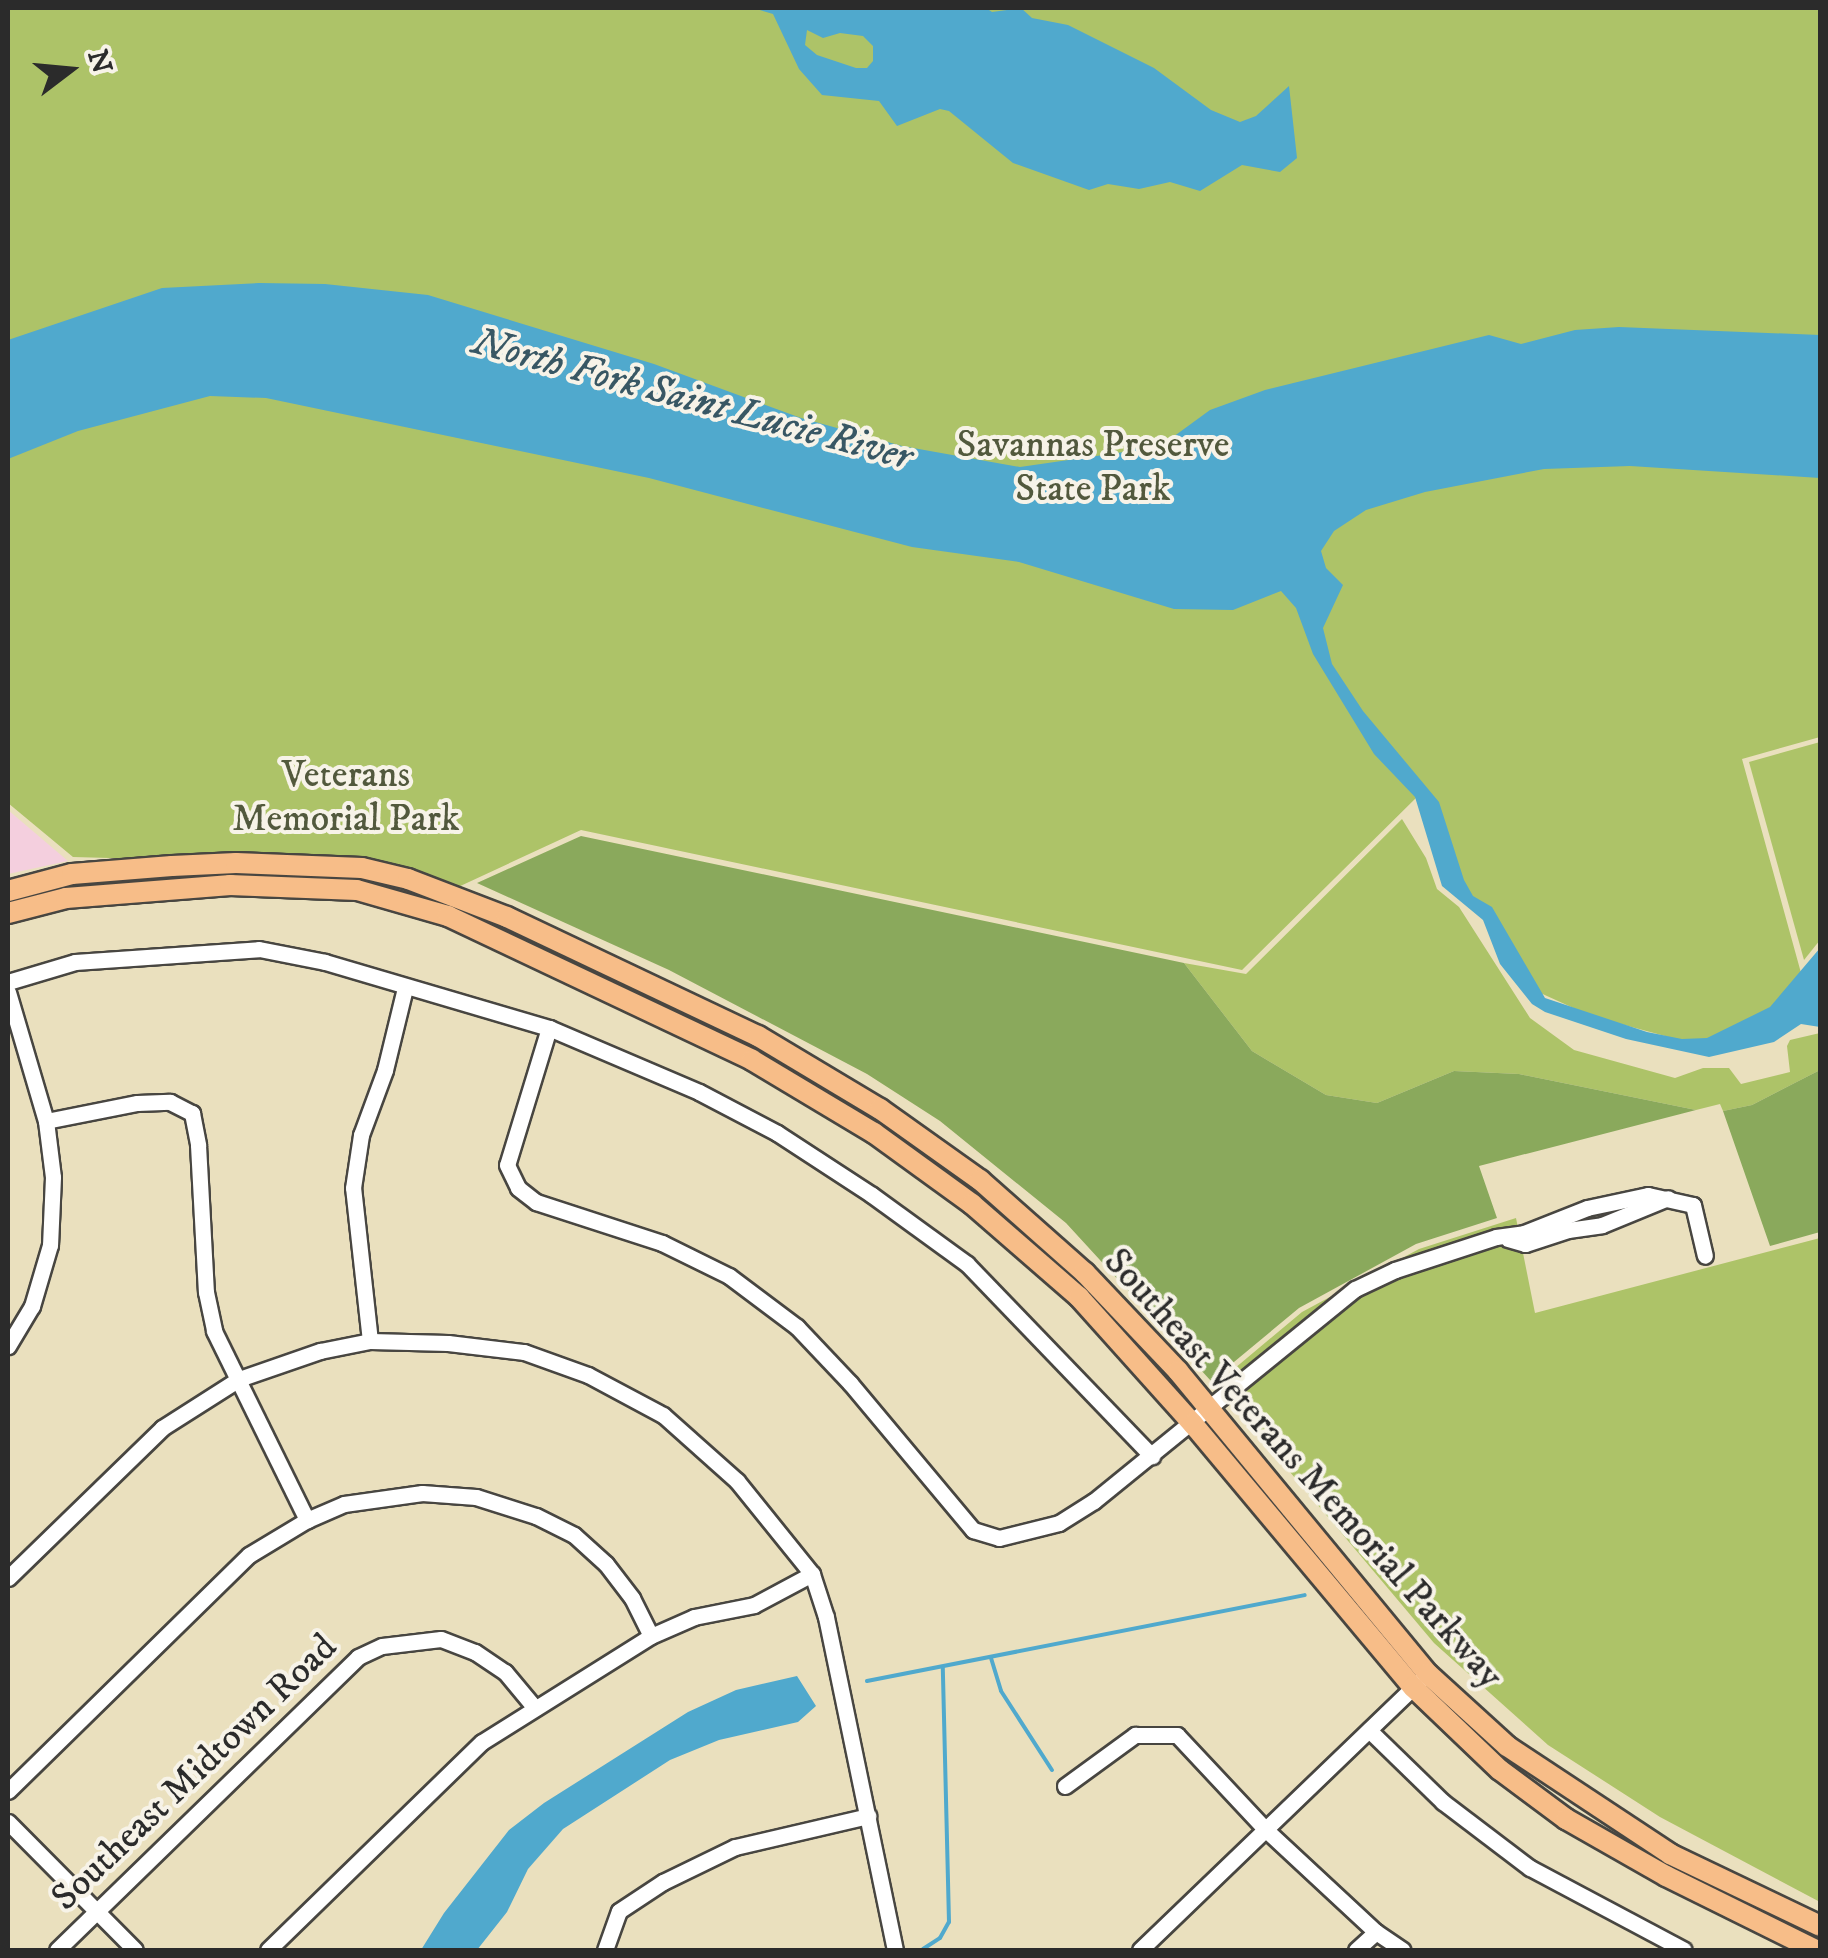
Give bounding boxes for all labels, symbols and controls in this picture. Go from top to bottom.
north arrow [20,20,120,120]
text: N [79,46,119,77]
water label: North Fork Saint Lucie River [467,318,917,482]
park label: Savannas Preserve State Park [957,423,1229,512]
park label: Veterans Memorial Park [232,753,460,842]
street label: Southeast Veterans Memorial Parkway [1093,1240,1513,1698]
street label: Southeast Midtown Road [43,1625,347,1921]

